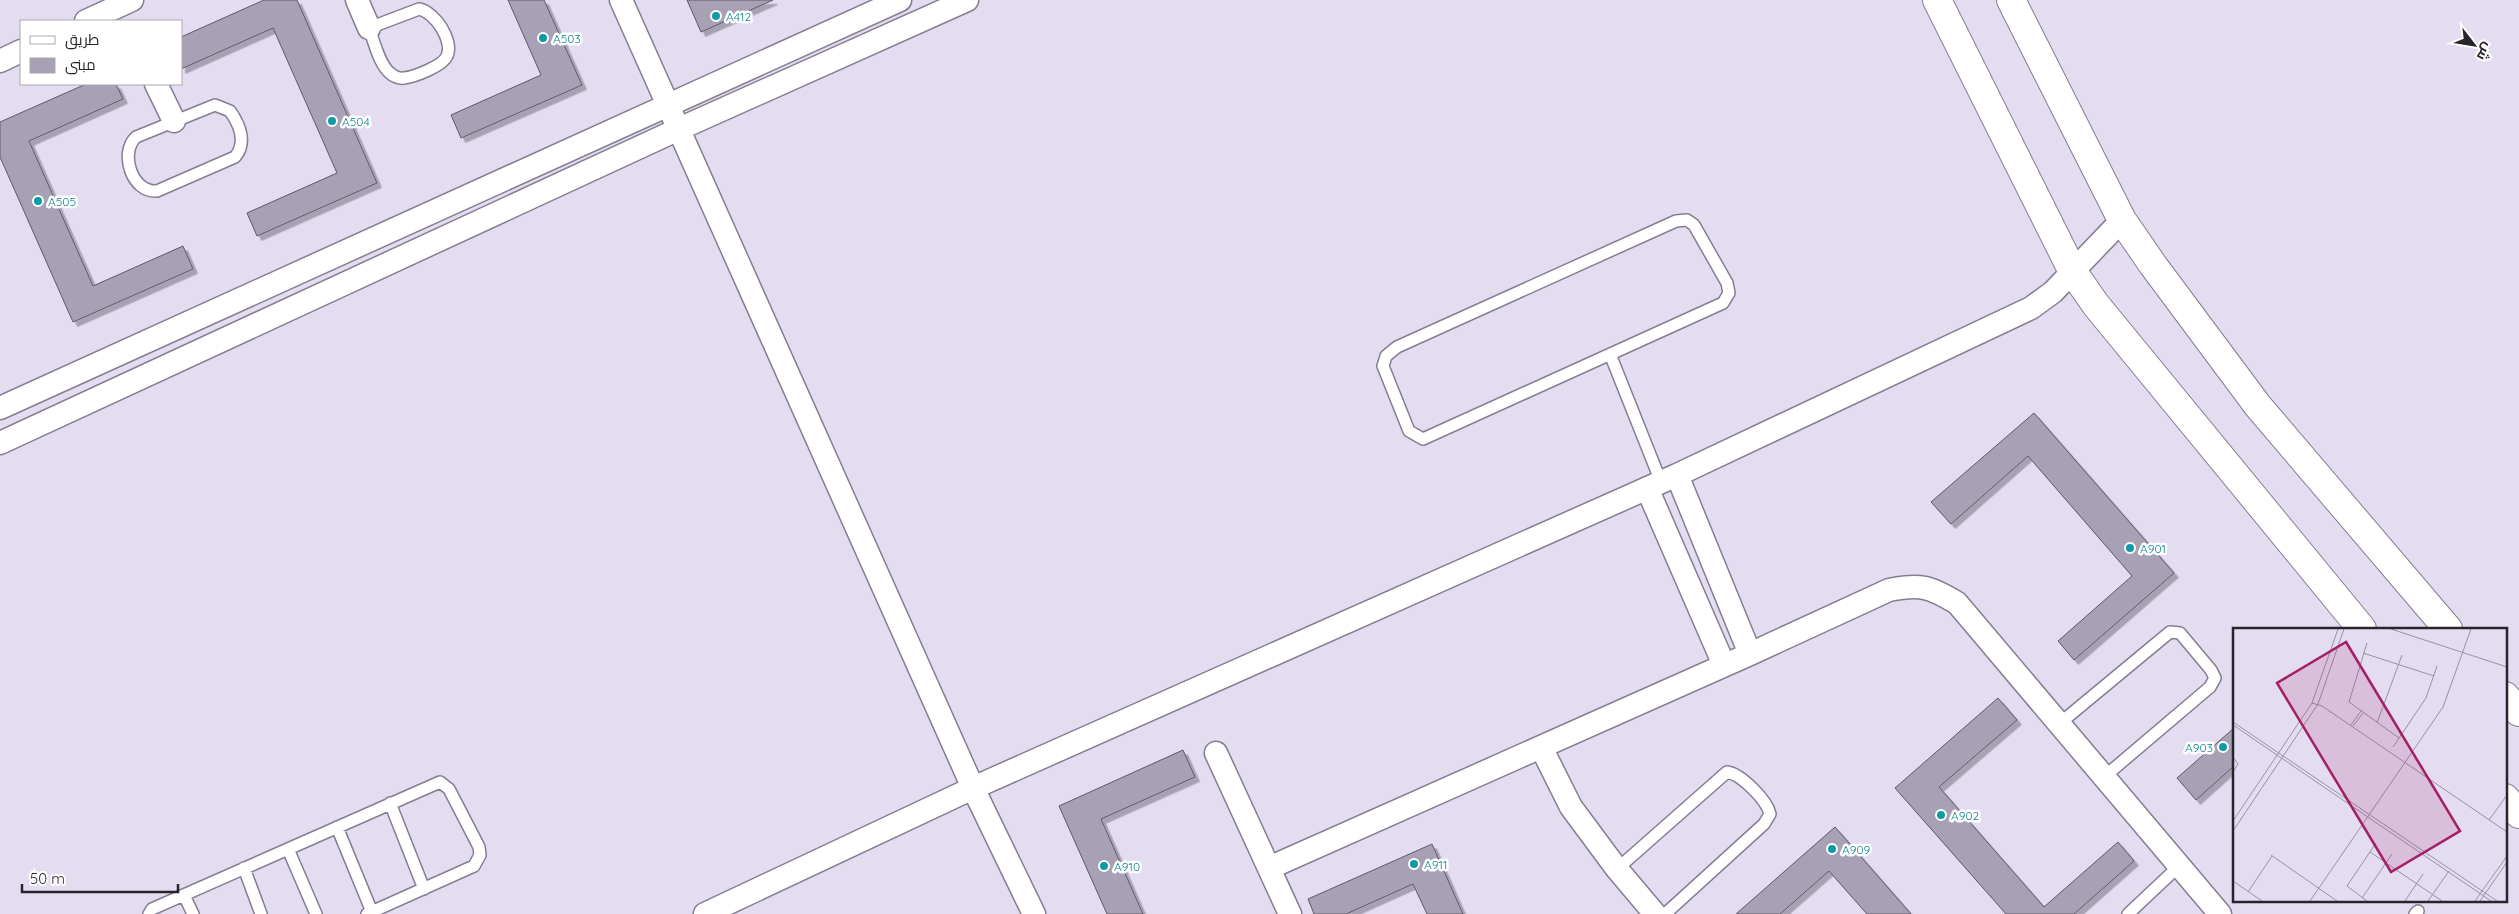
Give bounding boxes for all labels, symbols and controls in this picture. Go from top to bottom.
place label: A412 [726,9,751,24]
marker: A412 [710,10,722,22]
legend [20,20,182,85]
north arrow [2449,20,2499,70]
text: طريق [65,30,99,50]
place label: A503 [553,31,581,46]
marker: A503 [537,32,549,44]
text: ش [2473,39,2497,64]
text: مبنى [65,55,96,75]
place label: A504 [342,114,370,129]
marker: A504 [326,115,338,127]
place label: A505 [48,194,76,209]
marker: A505 [32,195,44,207]
place label: A901 [2140,541,2166,556]
marker: A901 [2124,542,2136,554]
inset map [2233,628,2506,902]
place label: A903 [2185,740,2213,755]
marker: A903 [2217,741,2229,753]
place label: A902 [1951,808,1980,823]
marker: A902 [1935,809,1947,821]
place label: A909 [1842,842,1871,857]
marker: A909 [1826,843,1838,855]
place label: A911 [1424,857,1447,872]
marker: A911 [1408,858,1420,870]
place label: A910 [1114,859,1140,874]
marker: A910 [1098,860,1110,872]
scale bar [22,862,179,894]
text: 50 m [30,869,65,888]

